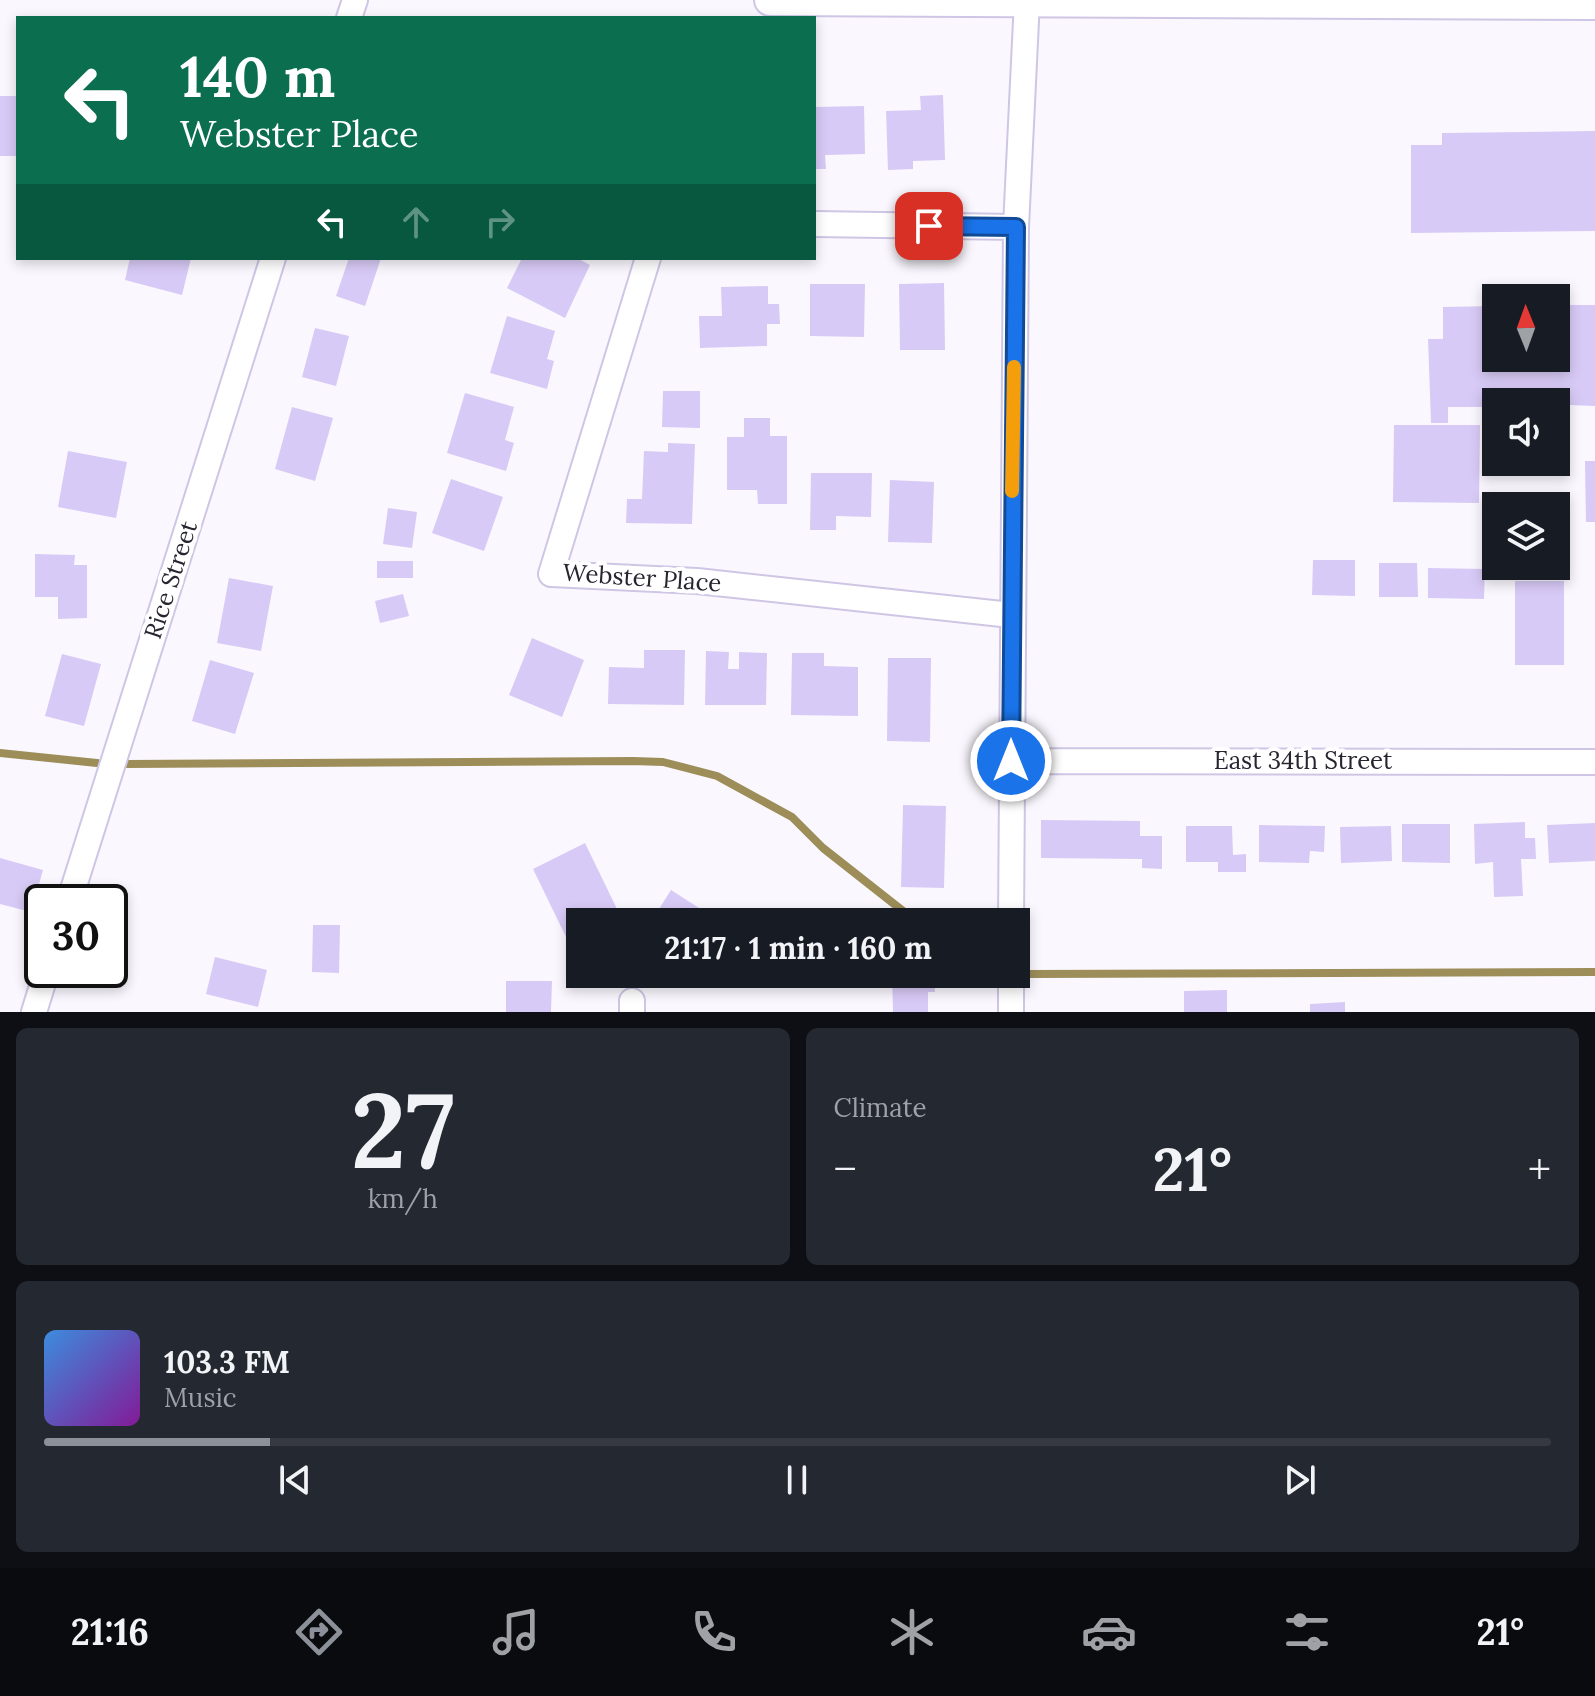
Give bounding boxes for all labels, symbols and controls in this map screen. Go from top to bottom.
text: 140 m [180,41,335,112]
icon: left [48,48,152,152]
text: Webster Place [180,111,419,157]
pin [895,192,963,260]
icon: left [310,200,354,244]
icon: ahead [394,200,438,244]
icon: right [478,200,522,244]
icon: arrive [907,204,951,248]
north arrow [1482,284,1570,372]
map controls [1482,284,1570,580]
button: sound [1482,388,1570,476]
button: layers [1482,492,1570,580]
street label: Rice Street [137,516,204,643]
street label: Webster Place [562,556,722,599]
position arrow [969,719,1053,803]
street label: East 34th Street [1214,745,1393,776]
speed limit sign: 30 [24,884,128,988]
text: 21:17 · 1 min · 160 m [664,929,932,967]
text: 27 [351,1063,455,1196]
text: Climate [834,1091,927,1124]
text: 21° [1153,1131,1232,1207]
text: − [834,1141,857,1197]
text: + [1528,1141,1551,1197]
text: km/h [368,1182,438,1215]
text: 103.3 FM [164,1343,290,1381]
text: Music [164,1381,237,1414]
icon: previous [273,1458,317,1502]
icon: pause [775,1458,819,1502]
icon: next [1278,1458,1322,1502]
icon: directions [291,1604,347,1660]
icon: music [488,1604,544,1660]
icon: phone [686,1604,742,1660]
icon: climate [884,1604,940,1660]
icon: car [1081,1604,1137,1660]
icon: filters [1279,1604,1335,1660]
text: 21:16 [71,1609,149,1655]
text: 21° [1477,1609,1524,1655]

